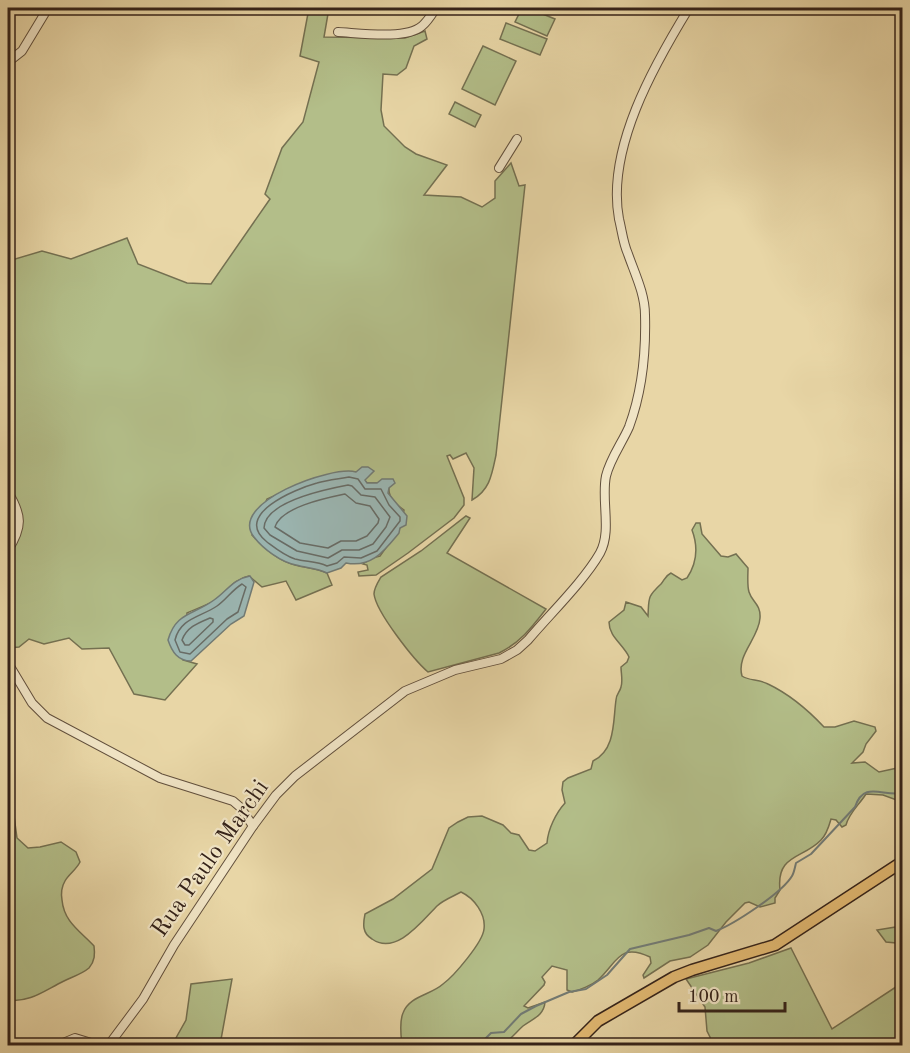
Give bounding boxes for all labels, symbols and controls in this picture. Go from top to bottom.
street label: Rua Paulo Marchi [148,776,274,942]
scale bar [679,975,786,1013]
text: 100 m [688,988,739,1006]

